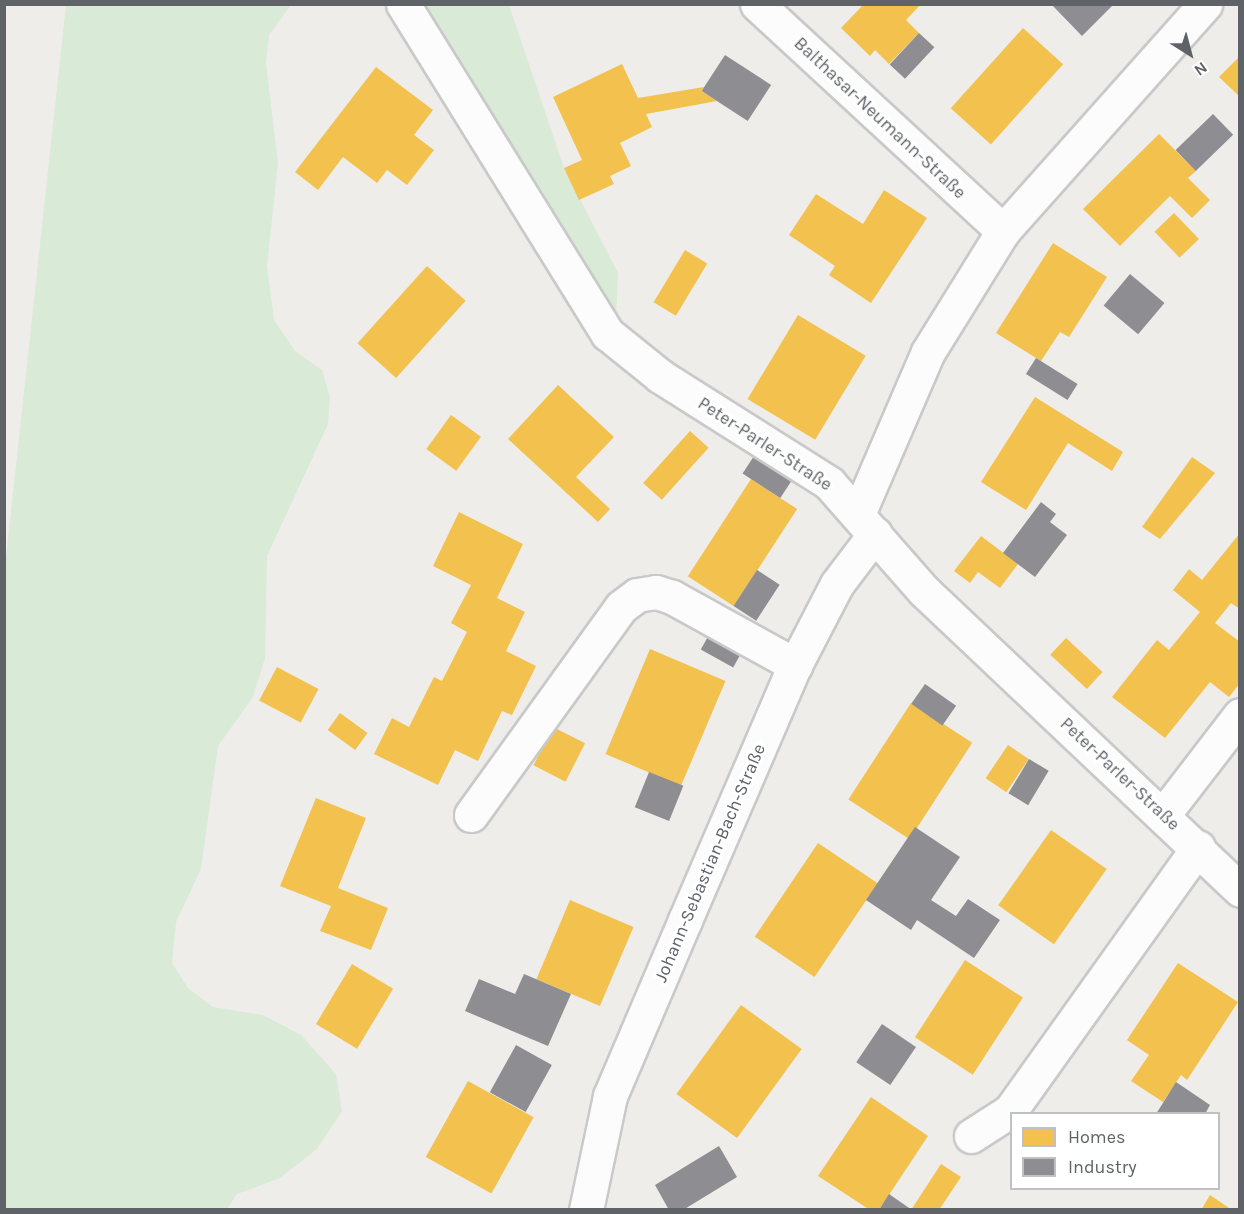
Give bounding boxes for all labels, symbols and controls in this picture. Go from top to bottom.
north arrow [1160,24,1220,84]
street label: Balthasar-Neumann-Straße [789,33,971,203]
text: N [1191,58,1211,80]
street label: Peter-Parler-Straße [694,393,836,495]
street label: Peter-Parler-Straße [1056,713,1184,835]
street label: Johann-Sebastian-Bach-Straße [650,740,770,986]
legend [1010,1112,1220,1190]
text: Homes [1068,1126,1125,1148]
text: Industry [1068,1156,1137,1178]

